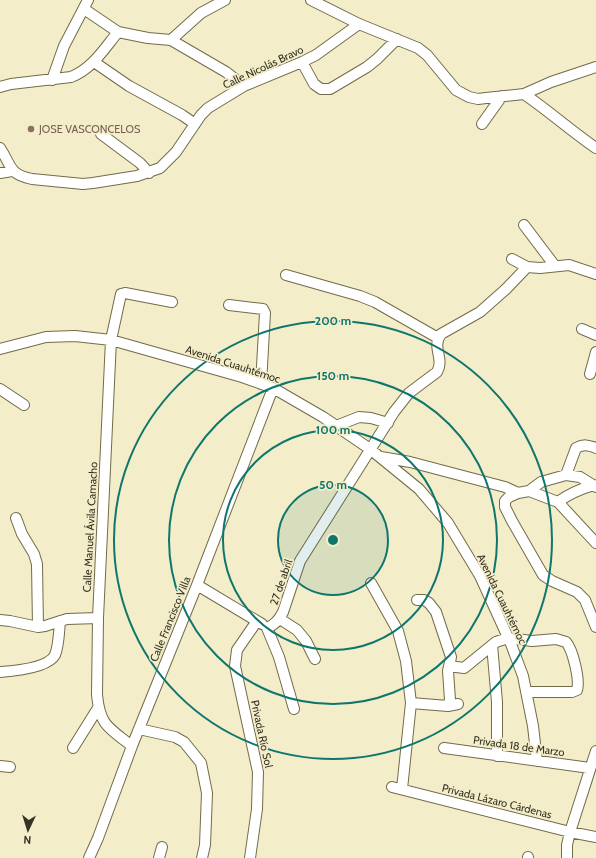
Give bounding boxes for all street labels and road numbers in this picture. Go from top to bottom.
street label: Calle Nicolás Bravo [220,42,306,92]
street label: Avenida Cuauhtémoc [184,342,282,386]
street label: Calle Manuel Ávila Camacho [80,461,100,593]
street label: Avenida Cuauhtémoc [474,551,530,647]
street label: 27 de abril [267,557,296,607]
street label: Calle Francisco Villa [147,574,194,664]
street label: Privada Río Sol [248,699,276,770]
street label: Privada 18 de Marzo [472,733,566,759]
street label: Privada Lázaro Cárdenas [441,781,554,822]

